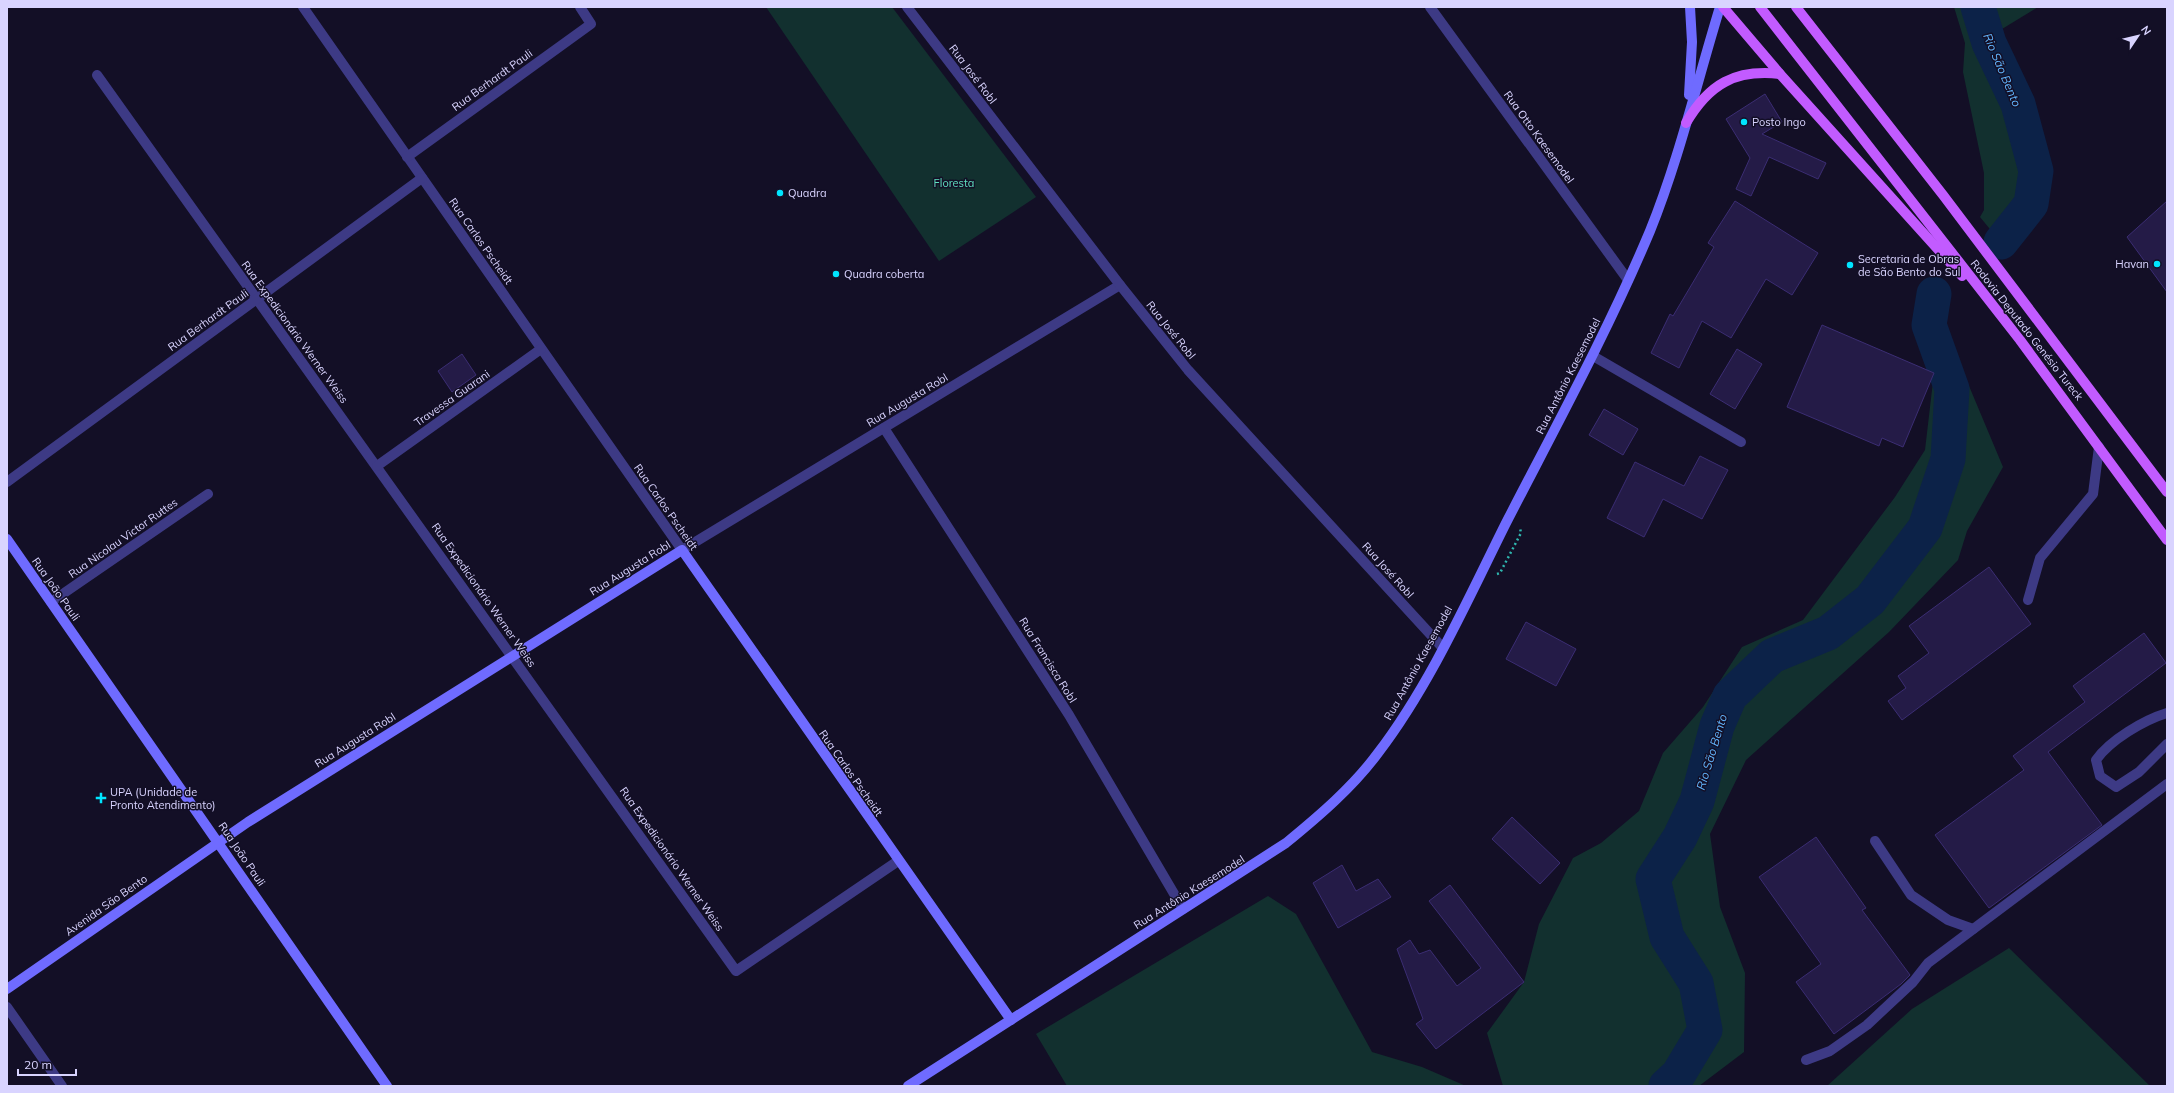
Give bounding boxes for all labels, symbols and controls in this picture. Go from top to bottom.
north arrow [2118,16,2158,56]
text: N [2138,23,2154,38]
water label: Rio São Bento [1980,31,2025,109]
street label: Rua José Robl [946,42,1000,106]
street label: Rua Berhardt Pauli [449,46,535,114]
street label: Rua Otto Kaesemodel [1501,88,1577,186]
place label: Posto Ingo [1752,115,1806,129]
marker: Posto Ingo [1739,117,1749,127]
park label: Floresta [934,176,974,190]
place label: Quadra [788,186,827,200]
marker: Quadra [775,188,785,198]
street label: Rua Carlos Pscheidt [446,195,516,287]
place label: Secretaria de Obras de São Bento do Sul [1858,252,1961,279]
street label: Rodovia Deputado Genésio Tureck [1968,257,2087,403]
place label: Havan [2115,257,2149,271]
street label: Rua Expedicionário Werner Weiss [239,258,351,406]
marker: Havan [2152,259,2162,269]
marker: Secretaria de Obras de São Bento do Sul [1845,260,1855,270]
place label: Quadra coberta [844,267,924,281]
marker: Quadra coberta [831,269,841,279]
street label: Rua Berhardt Pauli [165,286,251,354]
street label: Rua José Robl [1143,298,1199,362]
street label: Rua Antônio Kaesemodel [1533,316,1603,436]
street label: Travessa Guarani [412,367,492,429]
street label: Rua Augusta Robl [864,370,950,430]
street label: Rua Carlos Pscheidt [631,461,701,553]
street label: Rua Nicolau Victor Ruttes [66,495,180,581]
street label: Rua Expedicionário Werner Weiss [429,520,539,670]
street label: Rua Augusta Robl [587,538,673,598]
street label: Rua José Robl [1359,539,1417,601]
street label: Rua João Pauli [29,555,83,623]
street label: Rua Antônio Kaesemodel [1381,603,1455,723]
street label: Rua Francisca Robl [1016,615,1080,705]
street label: Rua Augusta Robl [312,710,398,770]
water label: Rio São Bento [1693,712,1730,792]
street label: Rua Carlos Pscheidt [816,727,886,819]
street label: Rua Expedicionário Werner Weiss [617,784,727,934]
place label: UPA (Unidade de Pronto Atendimento) [110,785,216,812]
marker: UPA (Unidade de Pronto Atendimento) [95,792,107,804]
street label: Rua João Pauli [215,819,269,889]
street label: Rua Antônio Kaesemodel [1131,852,1247,932]
street label: Avenida São Bento [62,871,150,939]
scale bar [18,1051,76,1077]
text: 20 m [24,1057,52,1072]

